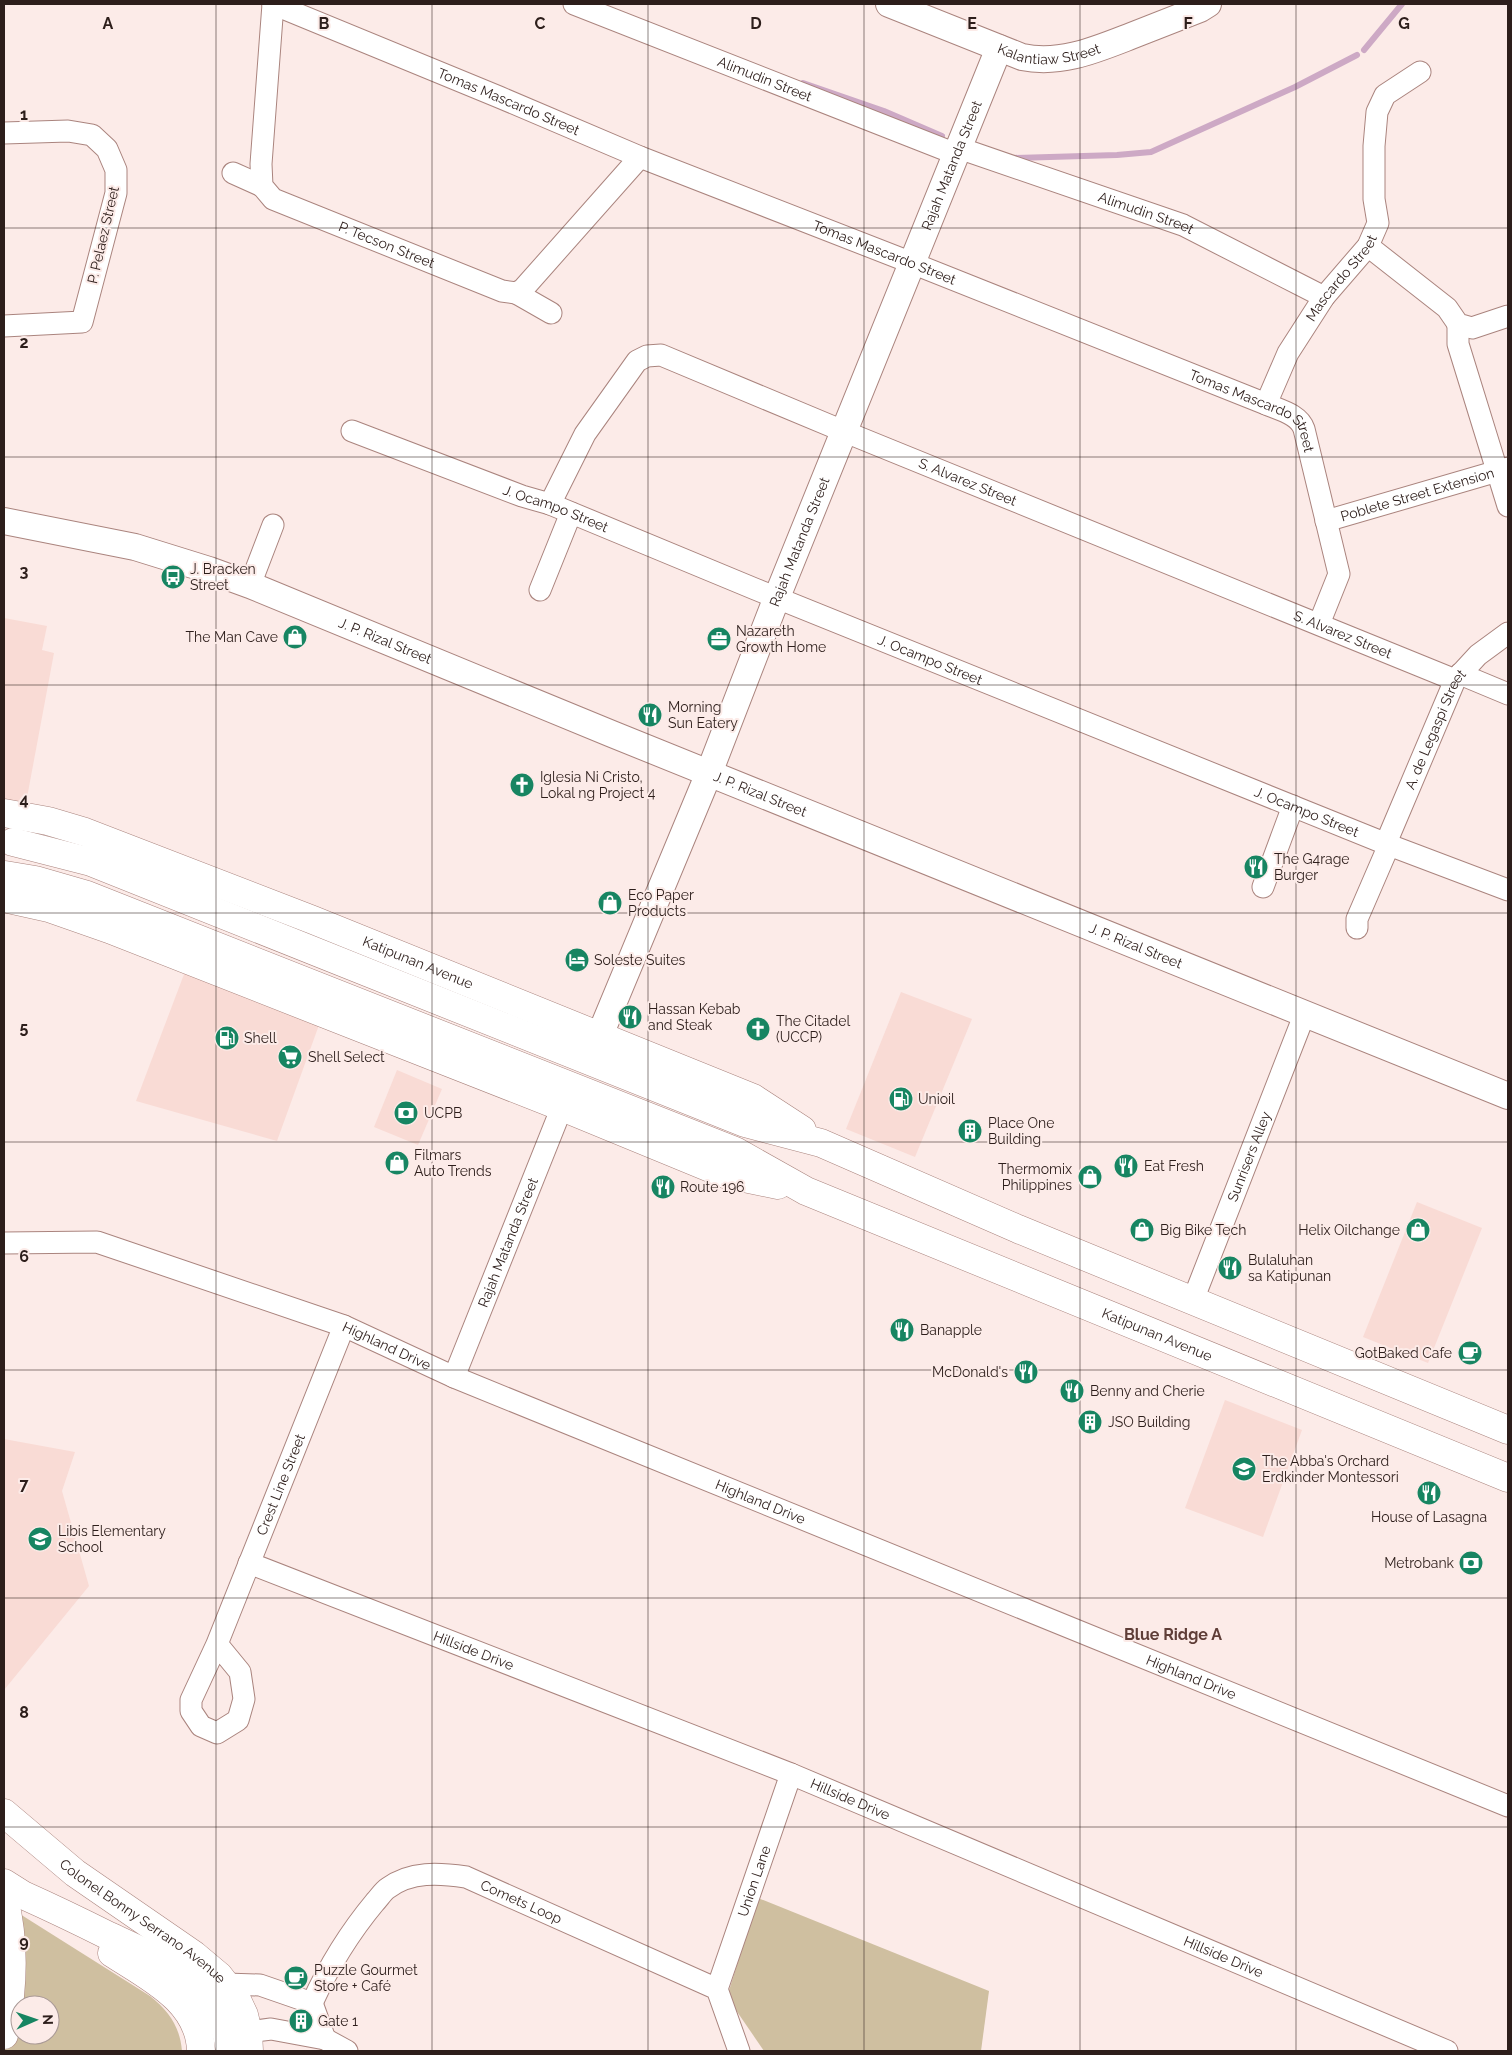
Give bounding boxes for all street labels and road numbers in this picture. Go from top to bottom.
street label: Kalantiaw Street [995,40,1103,67]
street label: Alimudin Street [715,53,815,105]
street label: Tomas Mascardo Street [435,65,582,138]
street label: Rajah Matanda Street [918,98,985,233]
street label: P. Pelaez Street [84,185,122,285]
street label: Alimudin Street [1096,189,1197,237]
street label: Tomas Mascardo Street [811,217,959,288]
street label: P. Tecson Street [336,218,437,271]
street label: Mascardo Street [1303,232,1380,324]
street label: Tomas Mascardo Street [1187,366,1317,454]
street label: S. Alvarez Street [916,455,1019,509]
street label: Poblete Street Extension [1339,464,1496,524]
street label: Rajah Matanda Street [766,474,833,609]
street label: J. Ocampo Street [501,482,611,535]
street label: S. Alvarez Street [1291,607,1395,662]
street label: J. P. Rizal Street [336,614,434,667]
street label: J. Ocampo Street [876,632,985,688]
street label: A. de Legaspi Street [1402,666,1469,792]
street label: J. P. Rizal Street [711,768,809,820]
street label: J. Ocampo Street [1252,784,1361,840]
street label: J. P. Rizal Street [1087,920,1185,972]
street label: Katipunan Avenue [360,933,476,992]
street label: Sunrisers Alley [1224,1109,1274,1204]
street label: Rajah Matanda Street [475,1175,541,1310]
street label: Katipunan Avenue [1100,1305,1215,1364]
street label: Highland Drive [340,1318,433,1373]
street label: Crest Line Street [253,1431,308,1537]
street label: Highland Drive [713,1476,808,1527]
street label: Hillside Drive [431,1628,516,1673]
street label: Highland Drive [1144,1652,1238,1702]
street label: Hillside Drive [808,1775,892,1823]
street label: Union Lane [734,1844,774,1919]
street label: Colonel Bonny Serrano Avenue [56,1856,229,1986]
street label: Comets Loop [478,1877,565,1927]
street label: Hillside Drive [1181,1933,1266,1980]

